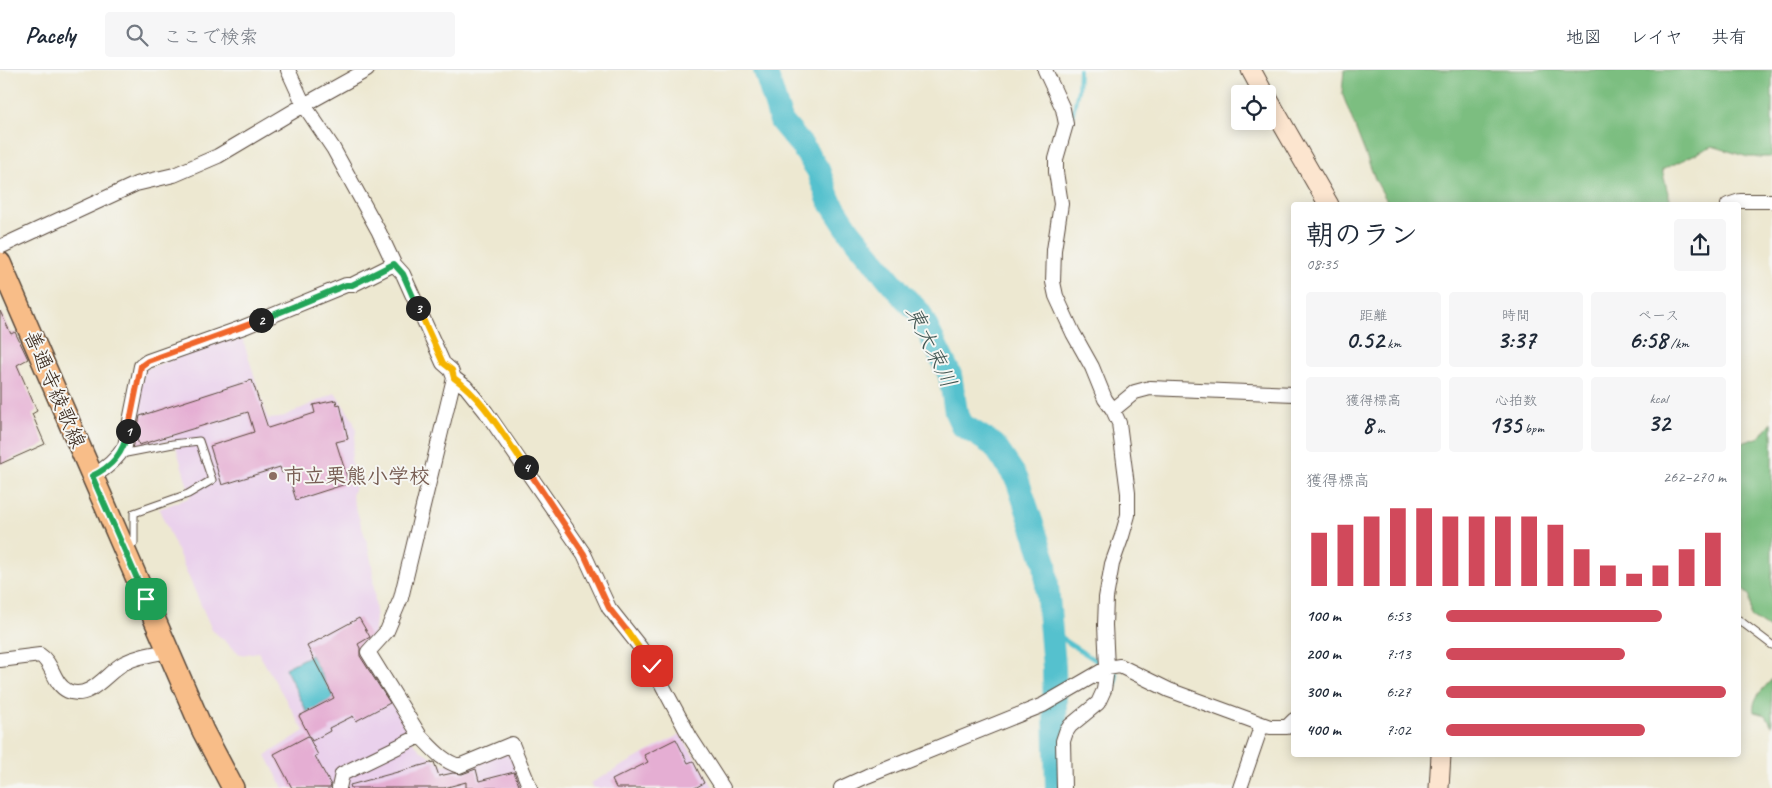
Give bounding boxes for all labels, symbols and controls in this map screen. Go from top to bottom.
search box [105,12,455,57]
text: Pacely [25,20,75,50]
icon: search [123,21,151,49]
text: ここで検索 [163,25,258,49]
text: 地図 [1566,26,1602,48]
text: レイヤ [1630,26,1683,48]
text: 共有 [1711,26,1747,48]
map controls [1231,85,1276,130]
button: locate [1231,85,1276,130]
text: 朝のラン [1306,217,1418,252]
button: share [1674,219,1726,271]
text: 08:35 [1306,254,1338,274]
pin: 3 [406,296,430,320]
text: 3 [415,300,422,317]
water label: 東大束川 [899,301,963,393]
text: 距離 [1359,307,1387,324]
text: 時間 [1502,307,1530,324]
text: ペース [1638,307,1679,324]
pin: 2 [248,308,274,332]
text: 2 [258,312,265,329]
text: 0.52 [1346,324,1384,356]
text: 3:37 [1497,324,1535,356]
text: 6:58 [1628,324,1667,356]
street label: 善通寺綾歌線 [18,326,92,452]
text: km [1384,335,1401,352]
text: /km [1667,335,1689,352]
text: kcal [1649,390,1668,407]
text: 獲得標高 [1345,392,1401,409]
text: 心拍数 [1495,392,1537,409]
text: 32 [1647,407,1670,439]
text: 8 [1362,409,1373,441]
text: 135 [1488,409,1521,441]
pin: 1 [116,418,140,444]
text: m [1373,420,1385,437]
text: bpm [1521,420,1544,437]
text: 1 [125,423,132,440]
pin: 4 [514,454,538,480]
text: 4 [523,459,530,476]
place label: 市立栗熊小学校 [283,463,430,489]
text: 262–270 m [1663,467,1726,487]
marker: 市立栗熊小学校 [267,470,279,482]
text: 獲得標高 [1306,471,1370,491]
pin [125,578,167,620]
icon: arrive [132,585,160,613]
text: 100 m [1306,606,1341,626]
text: 6:53 [1386,606,1411,626]
text: 200 m [1306,644,1341,664]
text: 7:13 [1386,644,1411,664]
pin [631,645,673,687]
icon: check [638,652,666,680]
text: 300 m [1306,682,1341,702]
text: 6:27 [1386,682,1411,702]
text: 400 m [1306,720,1341,740]
text: 7:02 [1386,720,1411,740]

